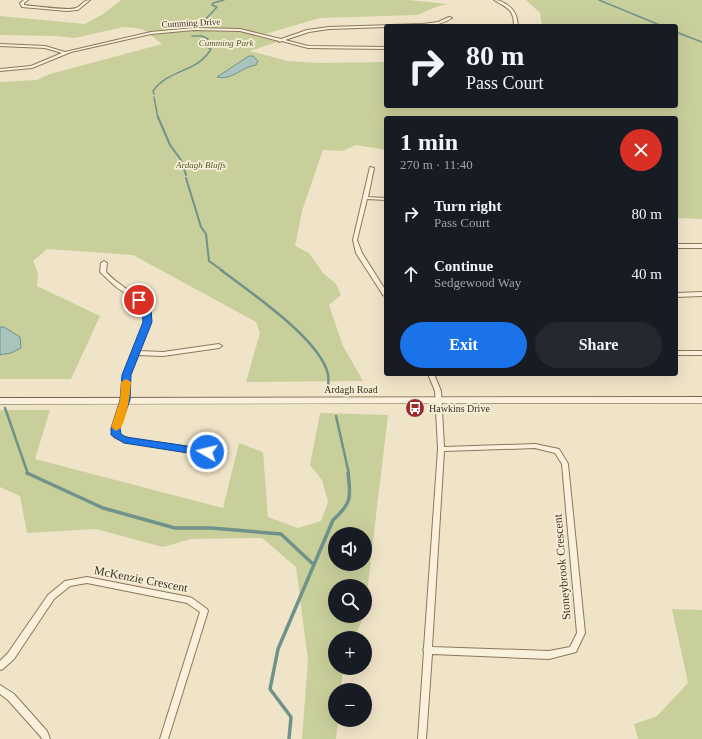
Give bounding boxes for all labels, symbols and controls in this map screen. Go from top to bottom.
street label: Cumming Drive [161,16,221,30]
park label: Cumming Park [199,38,254,48]
icon: right [400,40,452,92]
text: 80 m [466,40,524,71]
text: Pass Court [466,73,544,93]
text: 1 min [400,129,458,155]
button: close [620,129,662,171]
text: 270 m · 11:40 [400,157,473,172]
park label: Ardagh Bluffs [175,160,226,170]
text: Turn right [434,198,501,214]
icon: right [400,203,422,225]
text: 80 m [632,206,662,222]
text: Pass Court [434,215,490,230]
text: Continue [434,258,493,274]
icon: ahead [400,263,422,285]
text: 40 m [632,266,662,282]
text: Sedgewood Way [434,275,521,290]
pin [122,283,156,317]
icon: arrive [128,289,150,311]
button: Exit [400,322,527,368]
button: Share [535,322,662,368]
street label: Ardagh Road [324,384,378,395]
bus stop icon: Hawkins Drive [404,397,426,419]
place label: Hawkins Drive [429,403,490,414]
position arrow [186,431,228,473]
street label: Stoneybrook Crescent [550,513,574,621]
map controls [328,527,372,727]
button: sound [328,527,372,571]
street label: McKenzie Crescent [93,563,190,595]
button: search [328,579,372,623]
button: + [328,631,372,675]
button: − [328,683,372,727]

